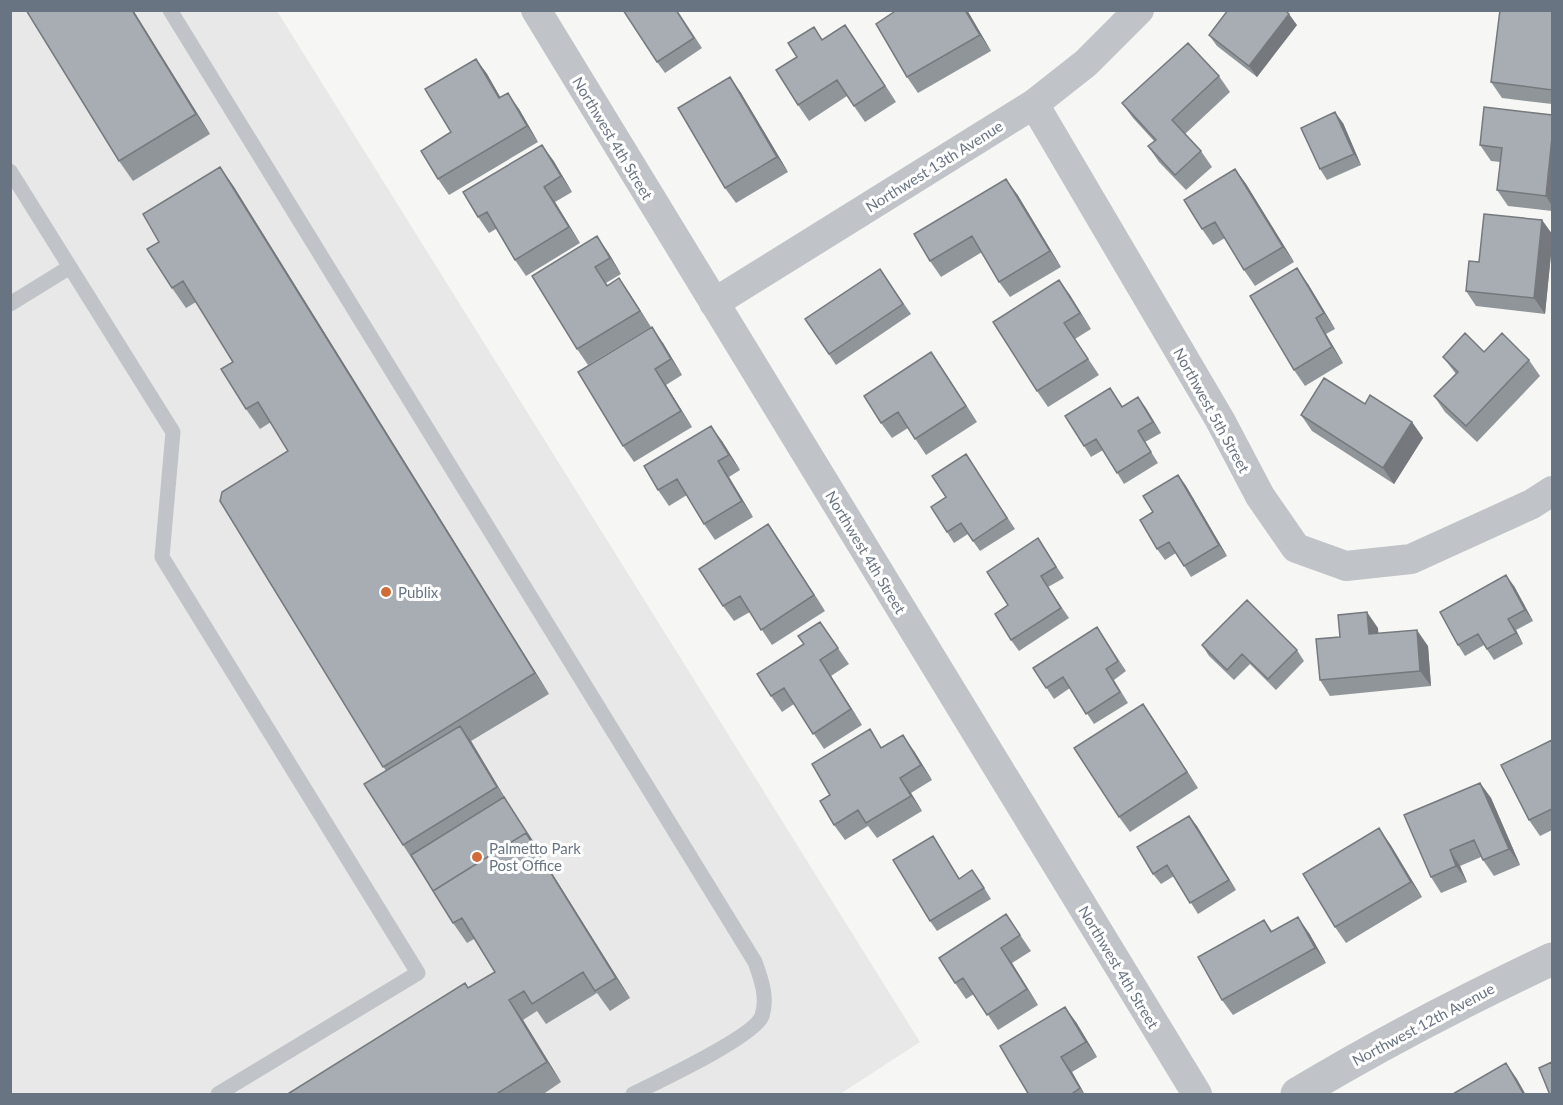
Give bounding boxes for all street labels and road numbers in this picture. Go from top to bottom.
street label: Northwest 4th Street [569,73,657,203]
street label: Northwest 13th Avenue [862,116,1006,216]
street label: Northwest 5th Street [1170,344,1254,476]
street label: Northwest 4th Street [822,487,910,617]
street label: Northwest 4th Street [1075,902,1163,1032]
street label: Northwest 12th Avenue [1349,979,1497,1069]

